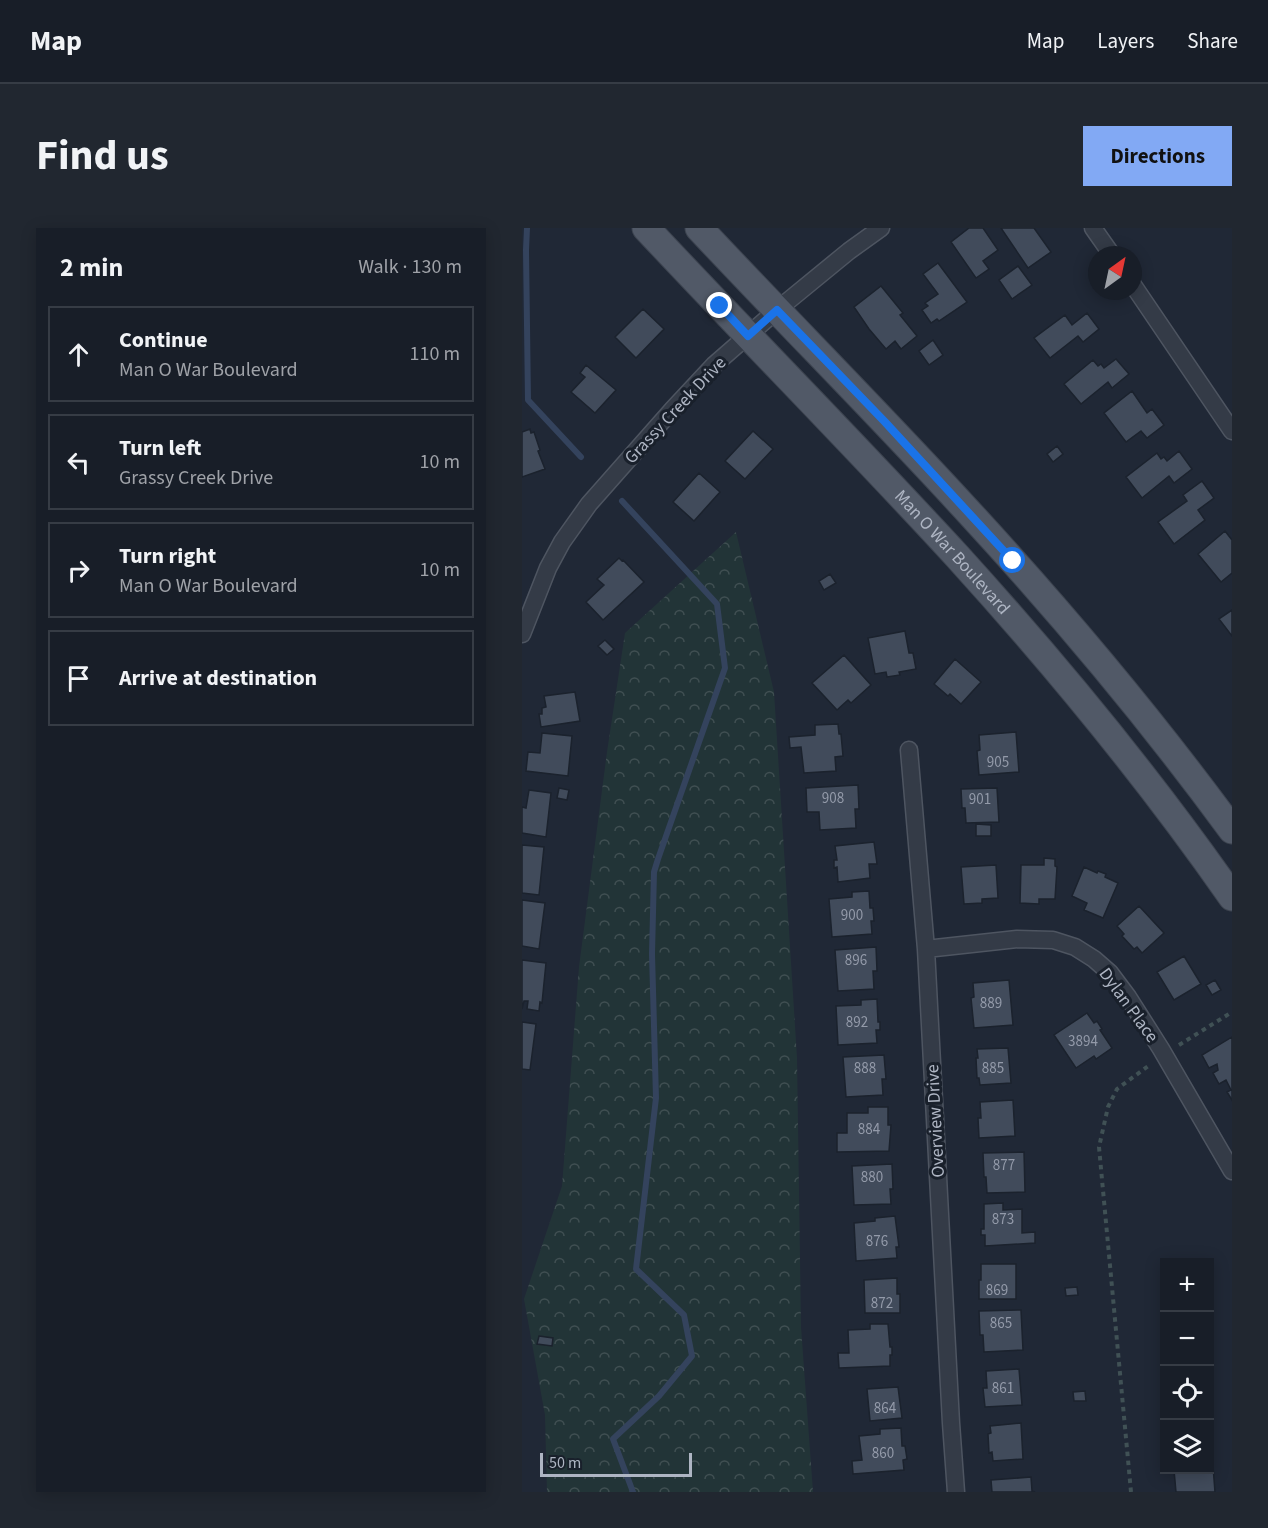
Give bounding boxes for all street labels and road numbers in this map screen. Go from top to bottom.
street label: Grassy Creek Drive [619,351,732,470]
street label: Man O War Boulevard [889,484,1016,620]
street label: Dylan Place [1093,963,1164,1048]
street label: Overview Drive [920,1064,951,1178]

